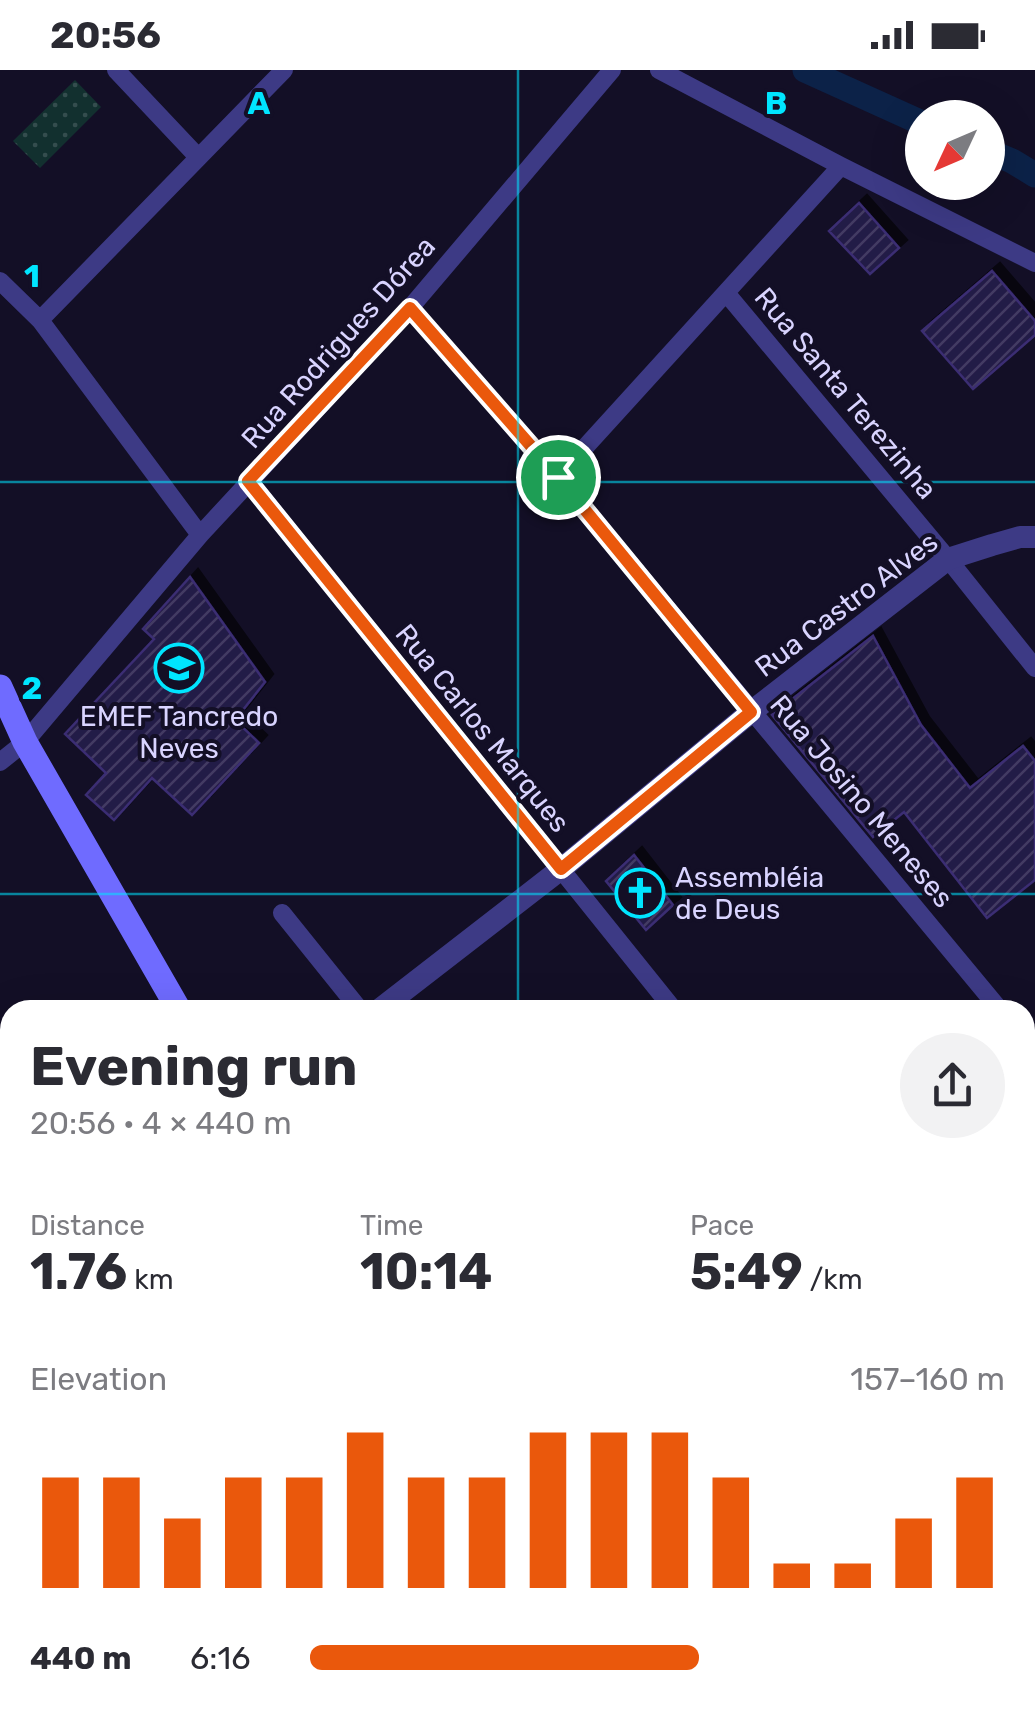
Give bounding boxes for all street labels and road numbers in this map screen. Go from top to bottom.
street label: Rua Rodrigues Dórea [235,230,442,455]
street label: Rua Santa Terezinha [748,281,944,506]
street label: Rua Castro Alves [749,525,944,684]
street label: Rua Carlos Marques [389,618,577,839]
street label: Rua Josino Meneses [763,688,960,914]

